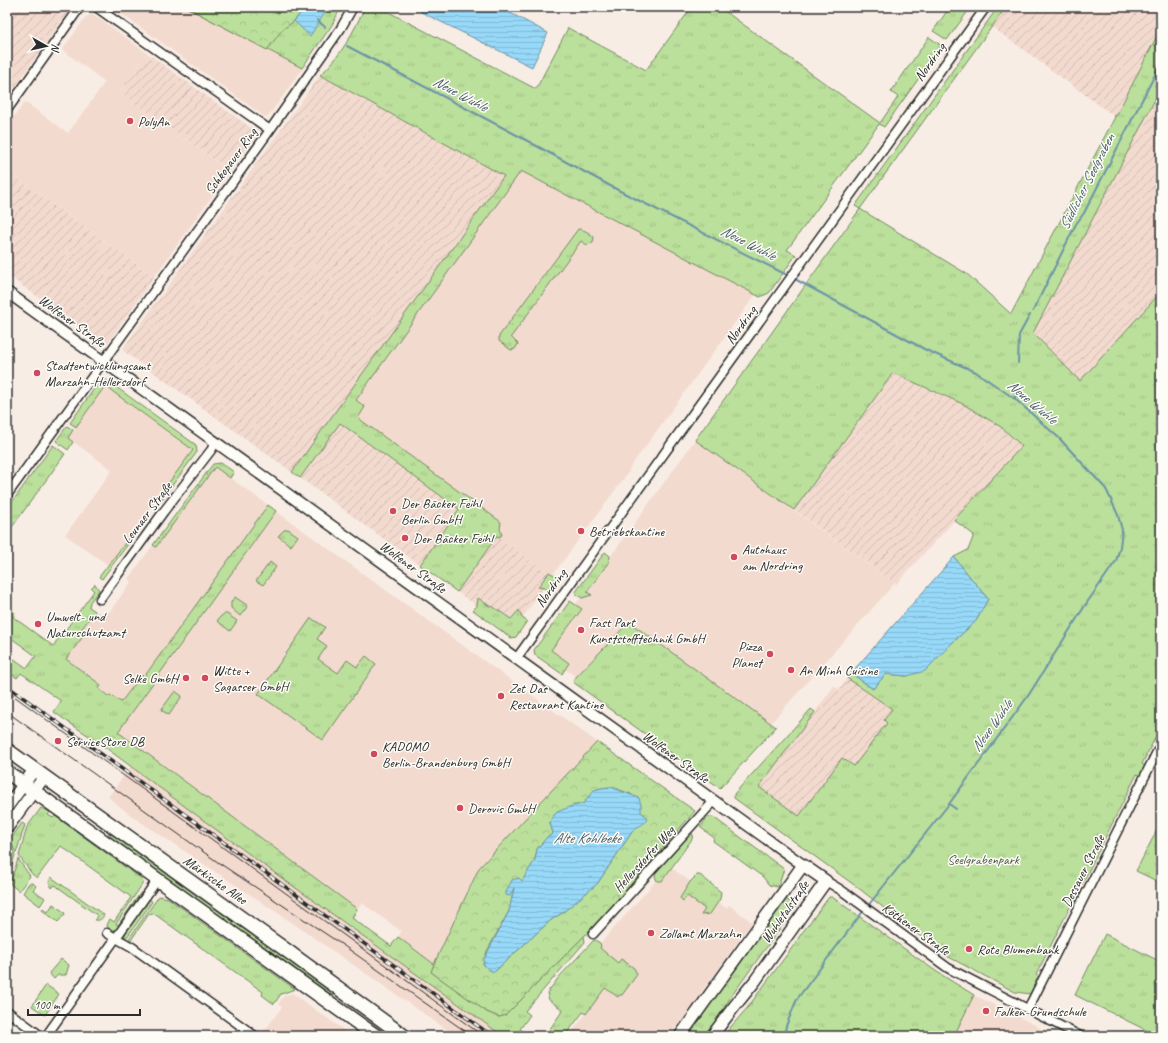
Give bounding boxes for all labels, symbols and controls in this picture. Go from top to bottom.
north arrow [26,26,66,66]
street label: Nordring [911,39,950,84]
text: N [48,43,63,54]
water label: Neue Wuhle [430,72,492,117]
place label: PolyAn [138,113,170,130]
marker: PolyAn [125,116,135,126]
street label: Schkopauer Ring [201,123,262,198]
water label: Südlicher Seelgraben [1055,130,1120,233]
water label: Neue Wuhle [717,221,780,266]
street label: Wolfener Straße [35,291,110,352]
street label: Nordring [722,302,761,347]
place label: Stadtentwicklungsamt Marzahn-Hellersdorf [45,357,151,390]
marker: Stadtentwicklungsamt Marzahn-Hellersdorf [32,368,42,378]
water label: Neue Wuhle [1003,376,1062,430]
street label: Leunaer Straße [118,478,177,547]
place label: Der Bäcker Feihl Berlin GmbH [401,495,483,528]
marker: Der Bäcker Feihl Berlin GmbH [388,506,398,516]
place label: Betriebskantine [589,523,666,540]
marker: Betriebskantine [576,526,586,536]
place label: Der Bäcker Feihl [413,530,495,547]
marker: Der Bäcker Feihl [400,533,410,543]
street label: Wolfener Straße [376,537,451,598]
place label: Autohaus am Nordring [742,541,803,574]
marker: Autohaus am Nordring [729,552,739,562]
street label: Nordring [532,565,571,610]
place label: Umwelt- und Naturschutzamt [46,608,127,641]
place label: Fast Part Kunststofftechnik GmbH [589,614,707,647]
marker: Umwelt- und Naturschutzamt [33,619,43,629]
marker: Fast Part Kunststofftechnik GmbH [576,625,586,635]
place label: Pizza Planet [731,638,764,671]
marker: Pizza Planet [765,649,775,659]
place label: Witte + Sagasser GmbH [213,662,290,695]
place label: An Minh Cuisine [799,662,879,679]
marker: An Minh Cuisine [786,665,796,675]
place label: Selke GmbH [123,670,180,687]
marker: Selke GmbH [181,673,191,683]
marker: Witte + Sagasser GmbH [200,673,210,683]
place label: Zet Das Restaurant Kantine [509,680,605,713]
marker: Zet Das Restaurant Kantine [496,691,506,701]
water label: Neue Wuhle [967,695,1018,755]
street label: Wolfener Straße [639,727,714,788]
place label: ServiceStore DB [66,733,146,750]
marker: ServiceStore DB [53,736,63,746]
place label: KADOMO Berlin-Brandenburg GmbH [382,738,512,771]
marker: KADOMO Berlin-Brandenburg GmbH [369,749,379,759]
place label: Derovis GmbH [468,800,537,817]
marker: Derovis GmbH [455,803,465,813]
street label: Hellersdorfer Weg [610,821,679,896]
water label: Alte Kohlbeke [554,829,623,848]
street label: Dessauer Straße [1058,831,1109,910]
park label: Seelgrabenpark [947,851,1020,868]
street label: Märkische Allee [180,852,251,909]
street label: Wuhletalstraße [757,876,813,946]
street label: Köthener Straße [879,899,954,960]
place label: Zollamt Marzahn [659,925,742,942]
marker: Zollamt Marzahn [646,928,656,938]
place label: Rote Blumenbank [977,941,1060,958]
marker: Rote Blumenbank [964,944,974,954]
scale bar [28,991,140,1017]
text: 100 m [34,997,61,1013]
place label: Falken-Grundschule [994,1003,1087,1020]
marker: Falken-Grundschule [981,1006,991,1016]

